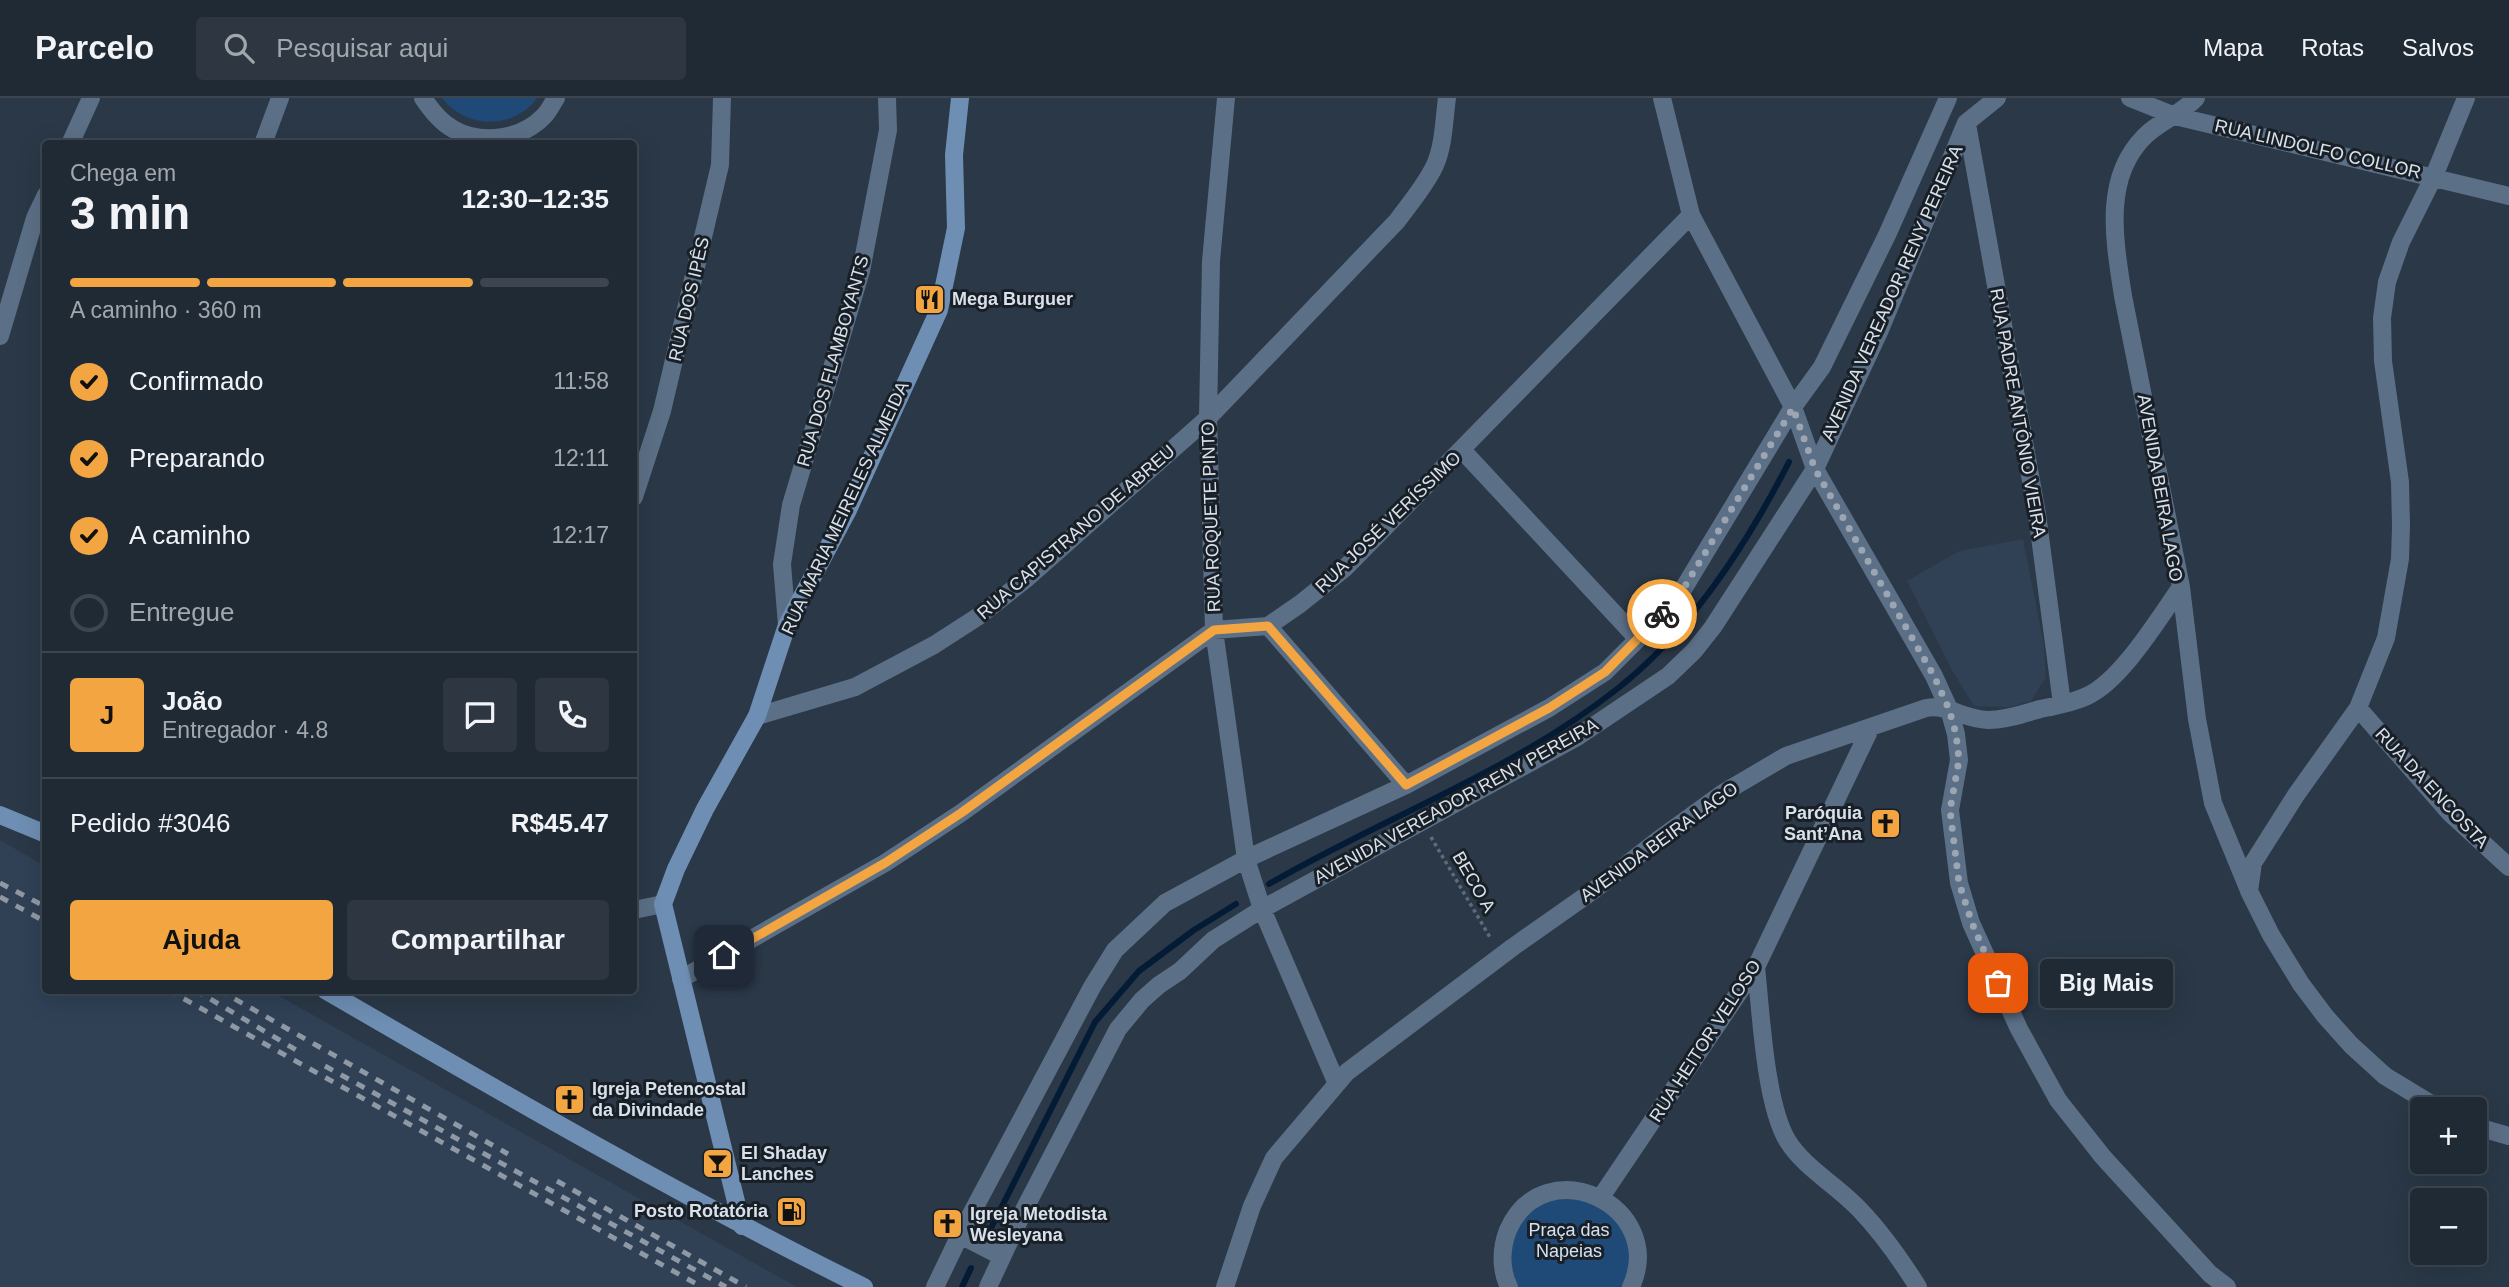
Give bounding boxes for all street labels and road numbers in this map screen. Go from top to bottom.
street label: RUA LINDOLFO COLLOR [2213,116,2423,182]
street label: AVENIDA VEREADOR RENY PEREIRA [1817,142,1967,444]
street label: RUA DOS IPÊS [665,235,713,363]
street label: RUA DOS FLAMBOYANTS [793,253,873,469]
street label: RUA PADRE ANTÔNIO VIEIRA [1986,287,2051,539]
street label: RUA MARIA MEIRELES ALMEIDA [777,378,913,638]
street label: AVENIDA BEIRA LAGO [2134,393,2186,583]
street label: RUA ROQUETE PINTO [1198,421,1224,613]
street label: RUA CAPISTRANO DE ABREU [973,441,1179,623]
street label: RUA JOSÉ VERÍSSIMO [1311,447,1465,597]
street label: AVENIDA VEREADOR RENY PEREIRA [1311,714,1601,888]
street label: RUA DA ENCOSTA [2371,724,2493,852]
street label: AVENIDA BEIRA LAGO [1576,778,1742,906]
street label: BECO A [1449,848,1499,916]
street label: RUA HEITOR VELOSO [1645,956,1765,1126]

